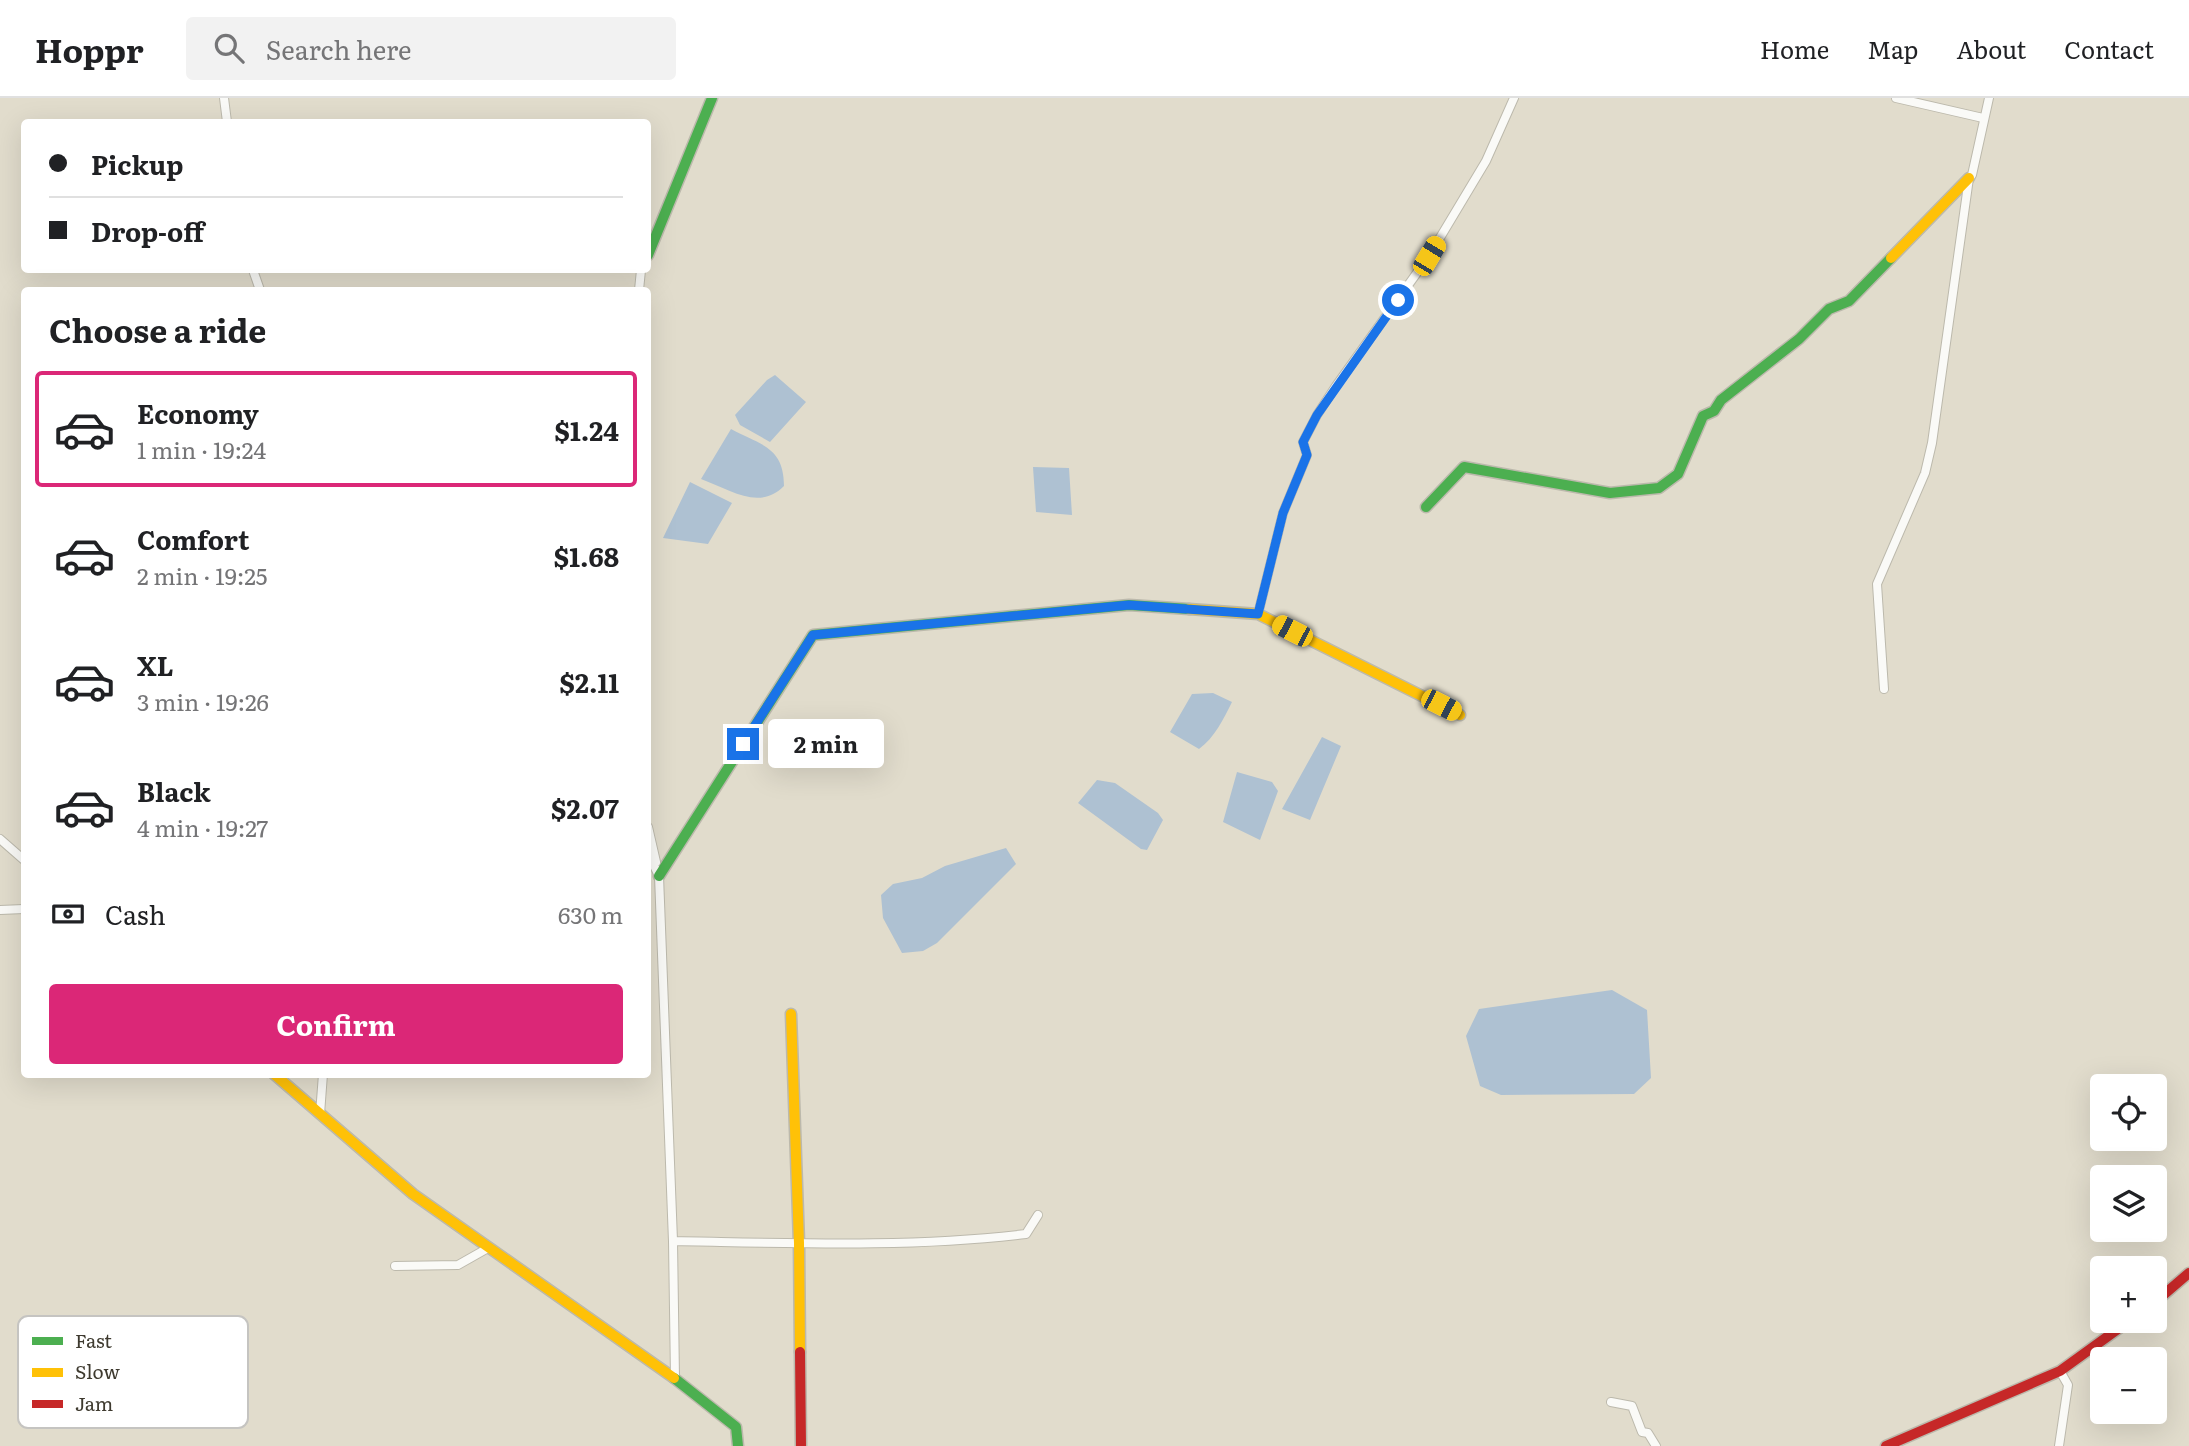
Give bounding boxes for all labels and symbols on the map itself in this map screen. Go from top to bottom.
car [1410,233,1449,279]
route start [1382,284,1414,316]
car [1269,612,1316,650]
car [1418,686,1465,724]
callout: 2 min [768,720,883,768]
route end [727,728,759,760]
legend [18,1316,248,1428]
text: Fast [75,1326,112,1354]
text: Slow [75,1357,120,1385]
text: Jam [75,1389,113,1417]

